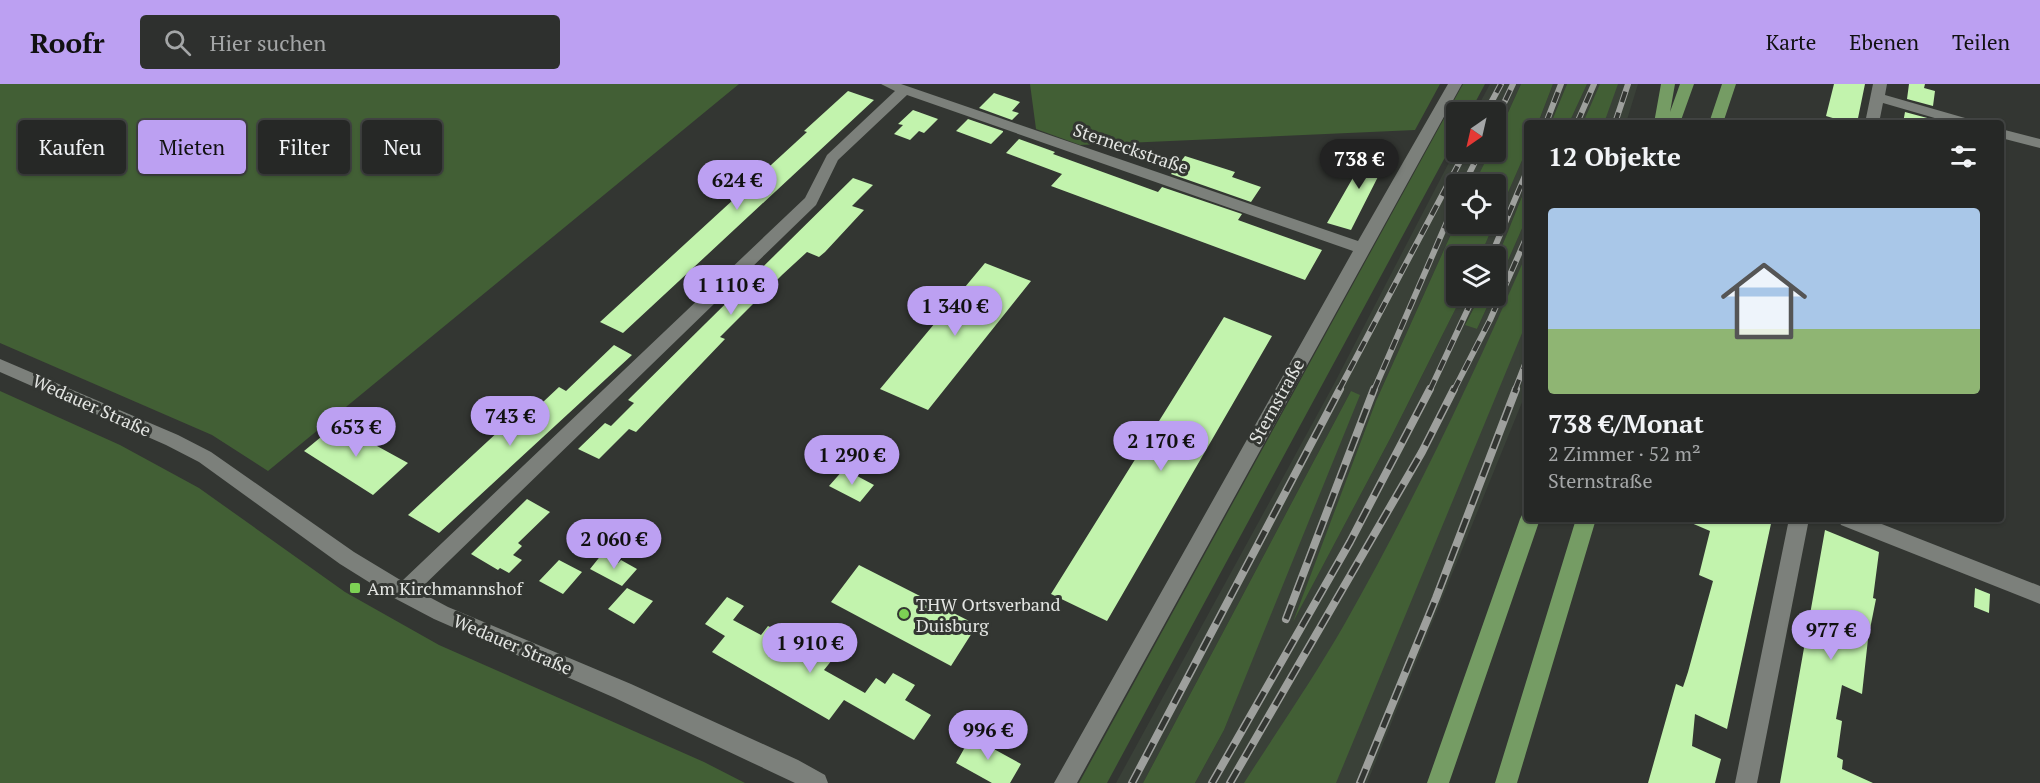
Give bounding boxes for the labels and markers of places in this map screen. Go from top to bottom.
pin: 738 € [1317,139,1401,190]
pin: 624 € [695,160,779,211]
pin: 1 110 € [676,265,786,316]
pin: 1 340 € [900,286,1010,337]
pin: 743 € [468,396,552,447]
pin: 653 € [314,407,398,458]
pin: 2 170 € [1106,421,1216,472]
pin: 1 290 € [797,435,907,486]
pin: 2 060 € [559,519,669,570]
place label: Am Kirchmannshof [367,576,524,600]
marker: Am Kirchmannshof [348,581,362,595]
place label: THW Ortsverband Duisburg [916,592,1061,637]
marker: THW Ortsverband Duisburg [897,607,911,621]
pin: 977 € [1789,610,1873,661]
pin: 1 910 € [755,623,865,674]
pin: 996 € [946,710,1030,761]

